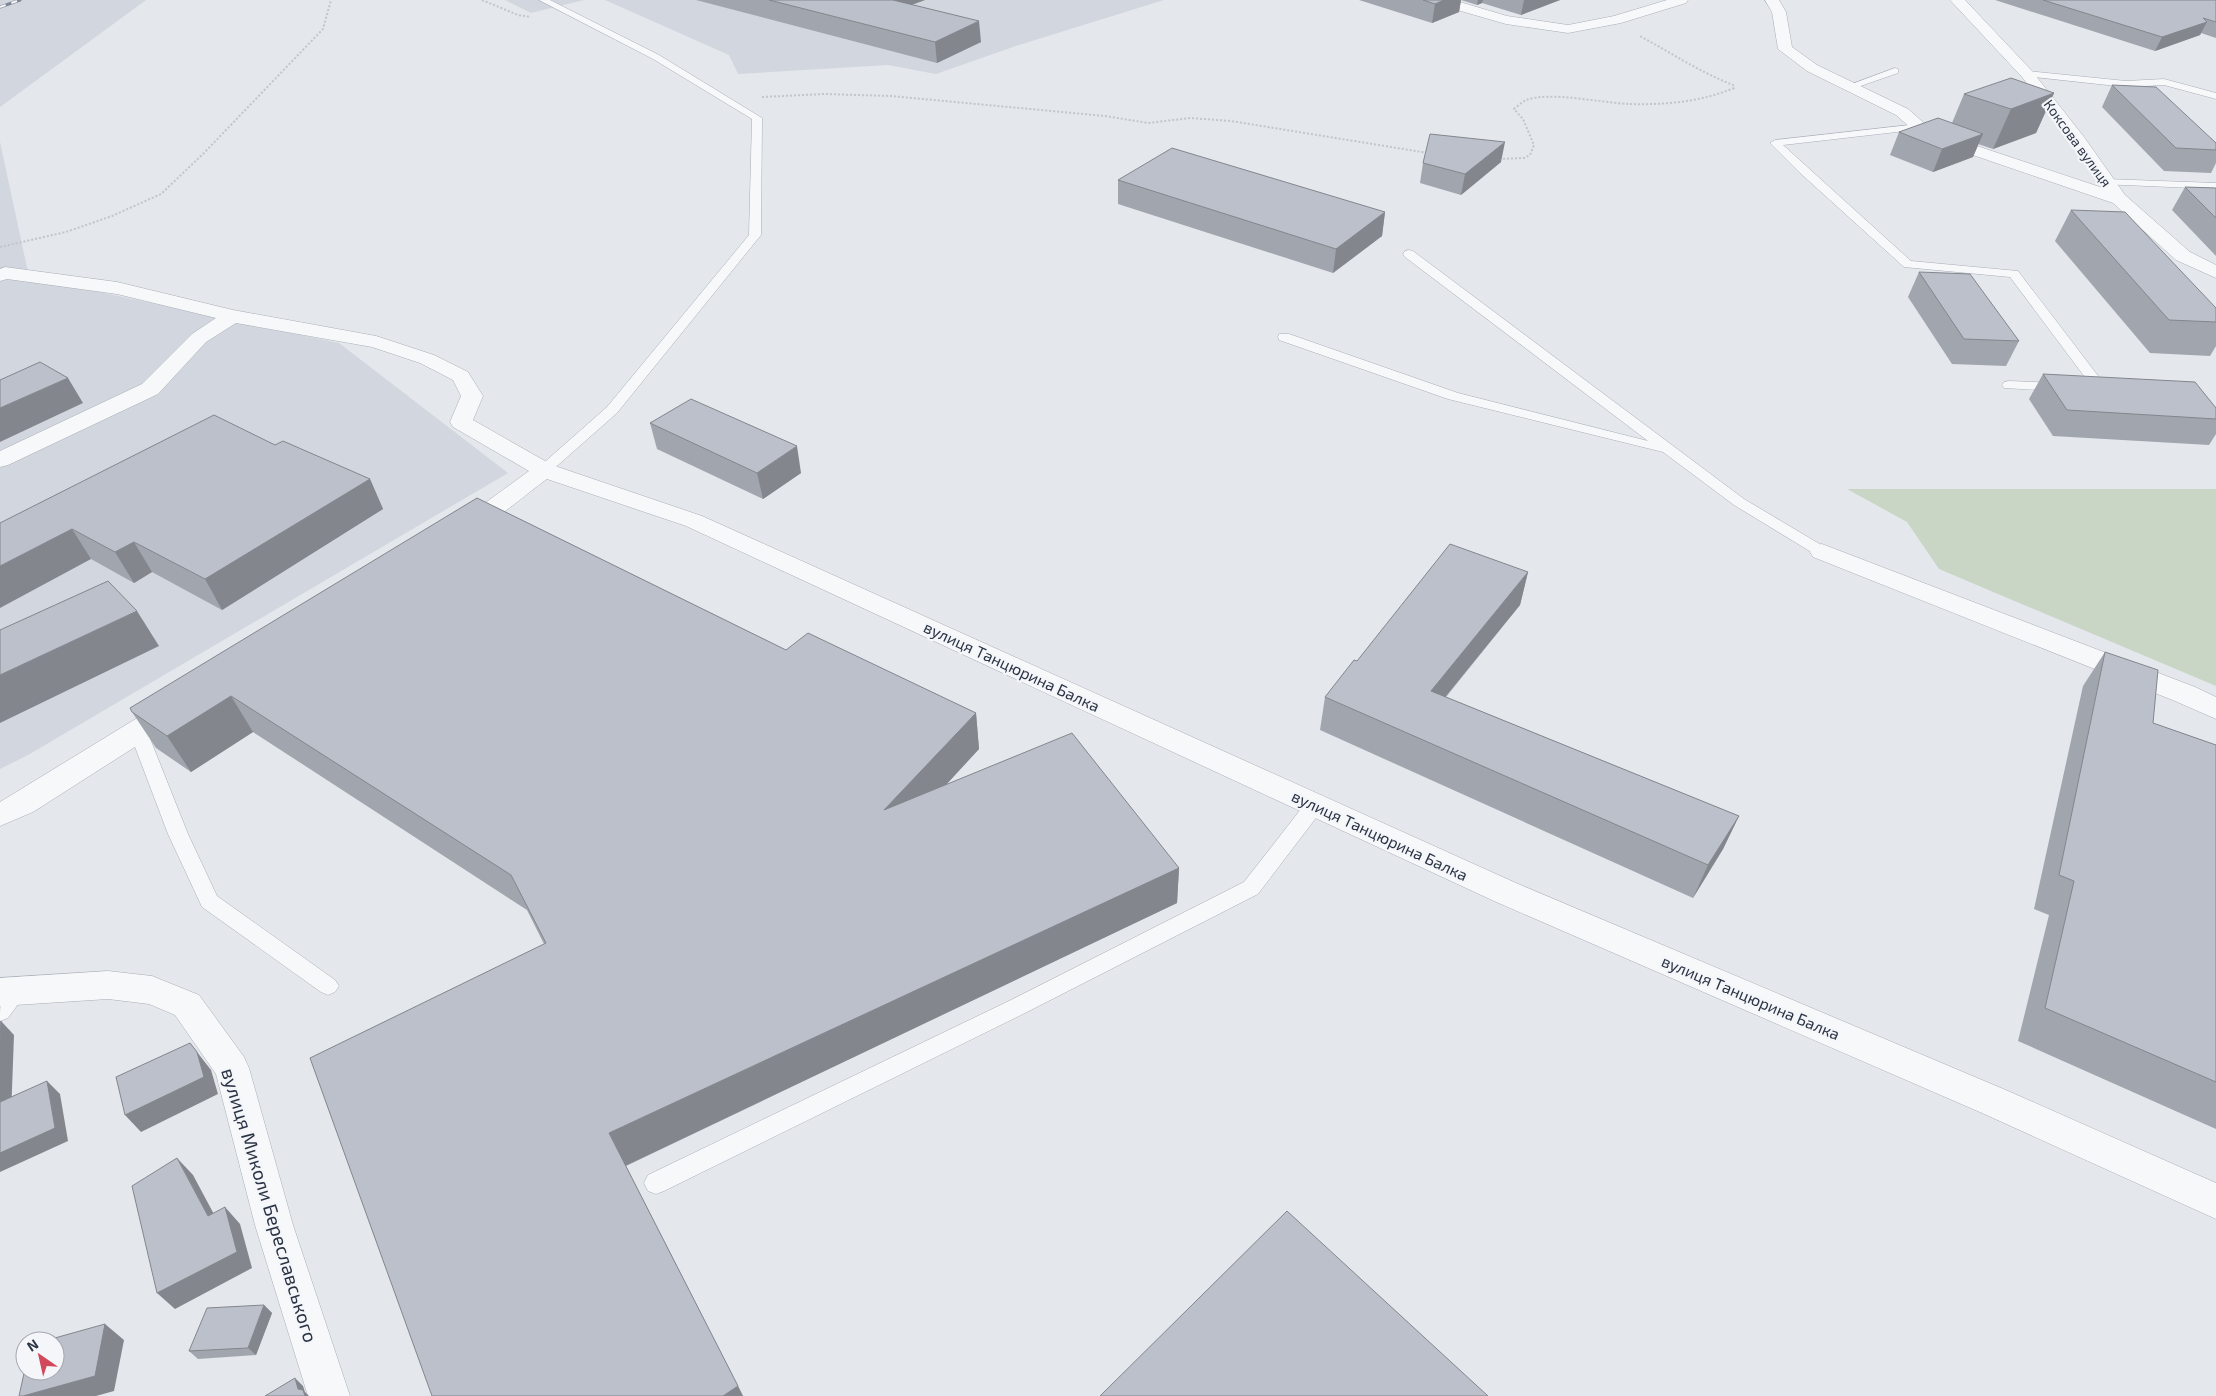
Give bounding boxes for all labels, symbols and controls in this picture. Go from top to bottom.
street label: Коксова вулиця [2041,96,2115,190]
street label: вулиця Танцюрина Балка [921,617,1103,716]
street label: вулиця Танцюрина Балка [1289,786,1471,885]
street label: вулиця Танцюрина Балка [1659,951,1843,1044]
street label: вулиця Миколи Береславського [216,1065,323,1345]
north arrow [15,1331,65,1381]
text: N [24,1335,41,1355]

